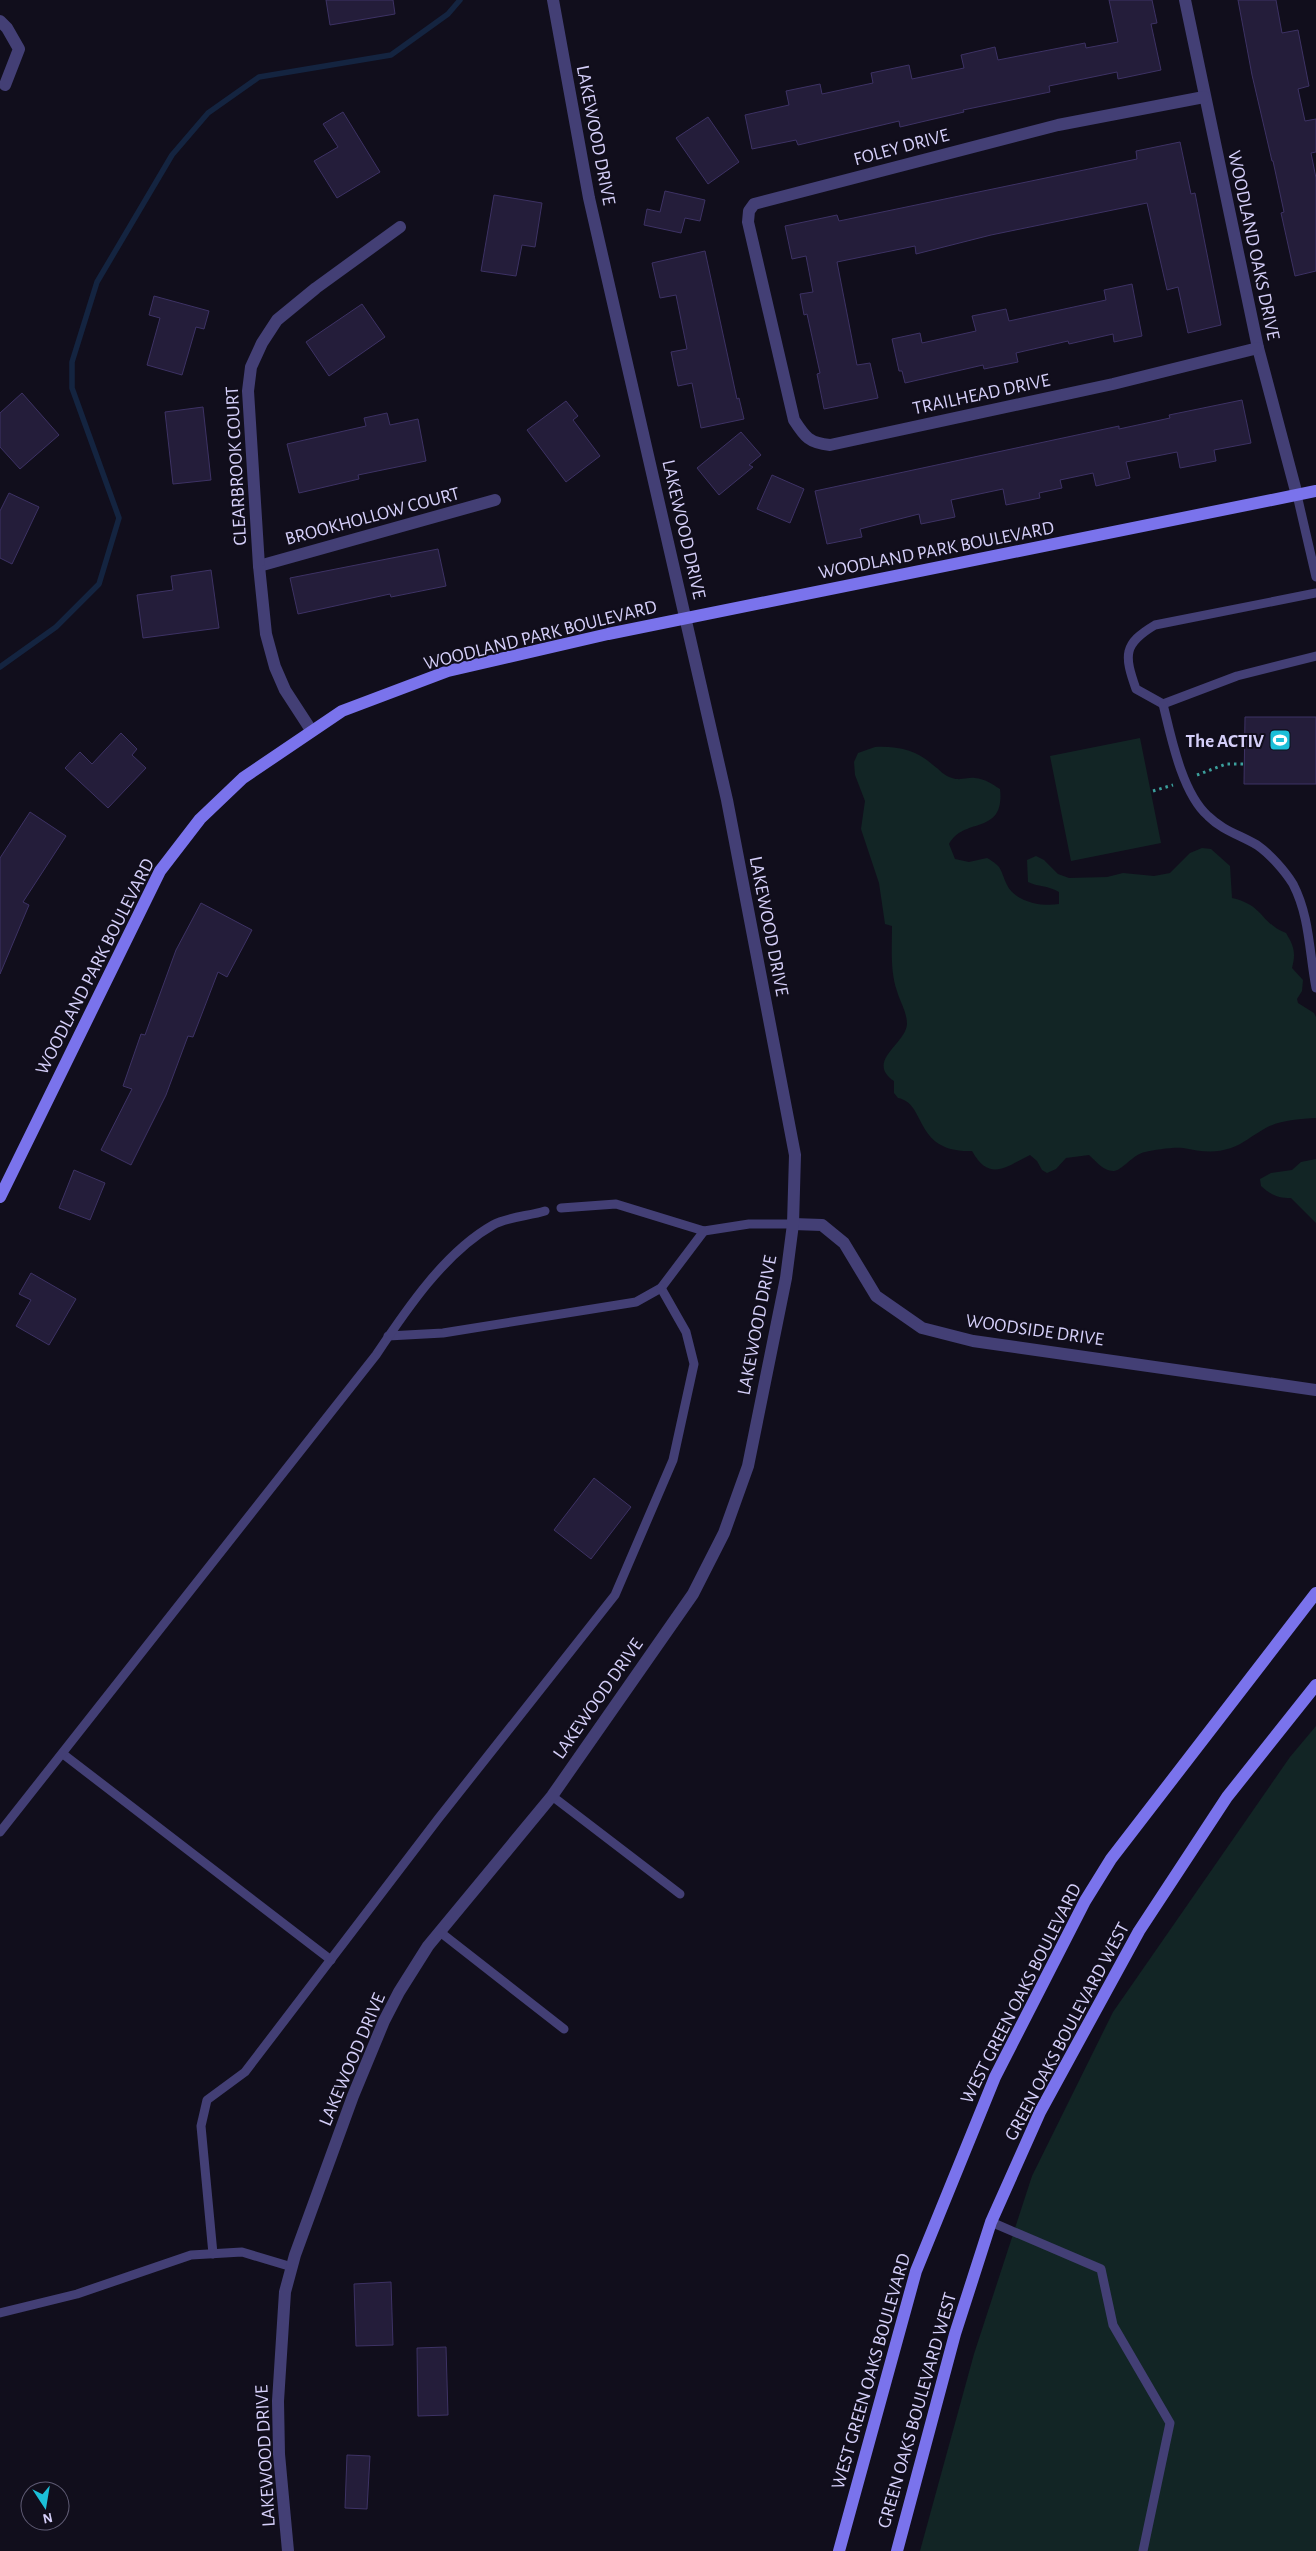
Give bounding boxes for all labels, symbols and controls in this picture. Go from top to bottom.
street label: LAKEWOOD DRIVE [573,64,618,207]
street label: FOLEY DRIVE [852,126,951,169]
street label: WOODLAND OAKS DRIVE [1224,149,1283,342]
street label: TRAILHEAD DRIVE [911,371,1052,418]
street label: CLEARBROOK COURT [223,386,250,546]
street label: LAKEWOOD DRIVE [658,458,709,601]
street label: BROOKHOLLOW COURT [283,484,462,549]
street label: WOODLAND PARK BOULEVARD [817,518,1056,583]
street label: WOODLAND PARK BOULEVARD [422,597,659,674]
sports icon: The ACTIV [1268,728,1292,752]
place label: The ACTIV [1185,732,1265,751]
street label: LAKEWOOD DRIVE [746,855,791,998]
street label: WOODLAND PARK BOULEVARD [32,856,158,1078]
street label: LAKEWOOD DRIVE [735,1254,780,1397]
street label: WOODSIDE DRIVE [965,1311,1105,1350]
street label: LAKEWOOD DRIVE [550,1635,647,1763]
street label: WEST GREEN OAKS BOULEVARD [957,1881,1085,2107]
street label: GREEN OAKS BOULEVARD WEST [1002,1919,1133,2144]
street label: LAKEWOOD DRIVE [316,1990,389,2129]
street label: WEST GREEN OAKS BOULEVARD [829,2251,914,2491]
street label: GREEN OAKS BOULEVARD WEST [875,2290,960,2530]
street label: LAKEWOOD DRIVE [252,2384,279,2527]
north arrow [20,2481,70,2531]
text: N [41,2510,54,2526]

